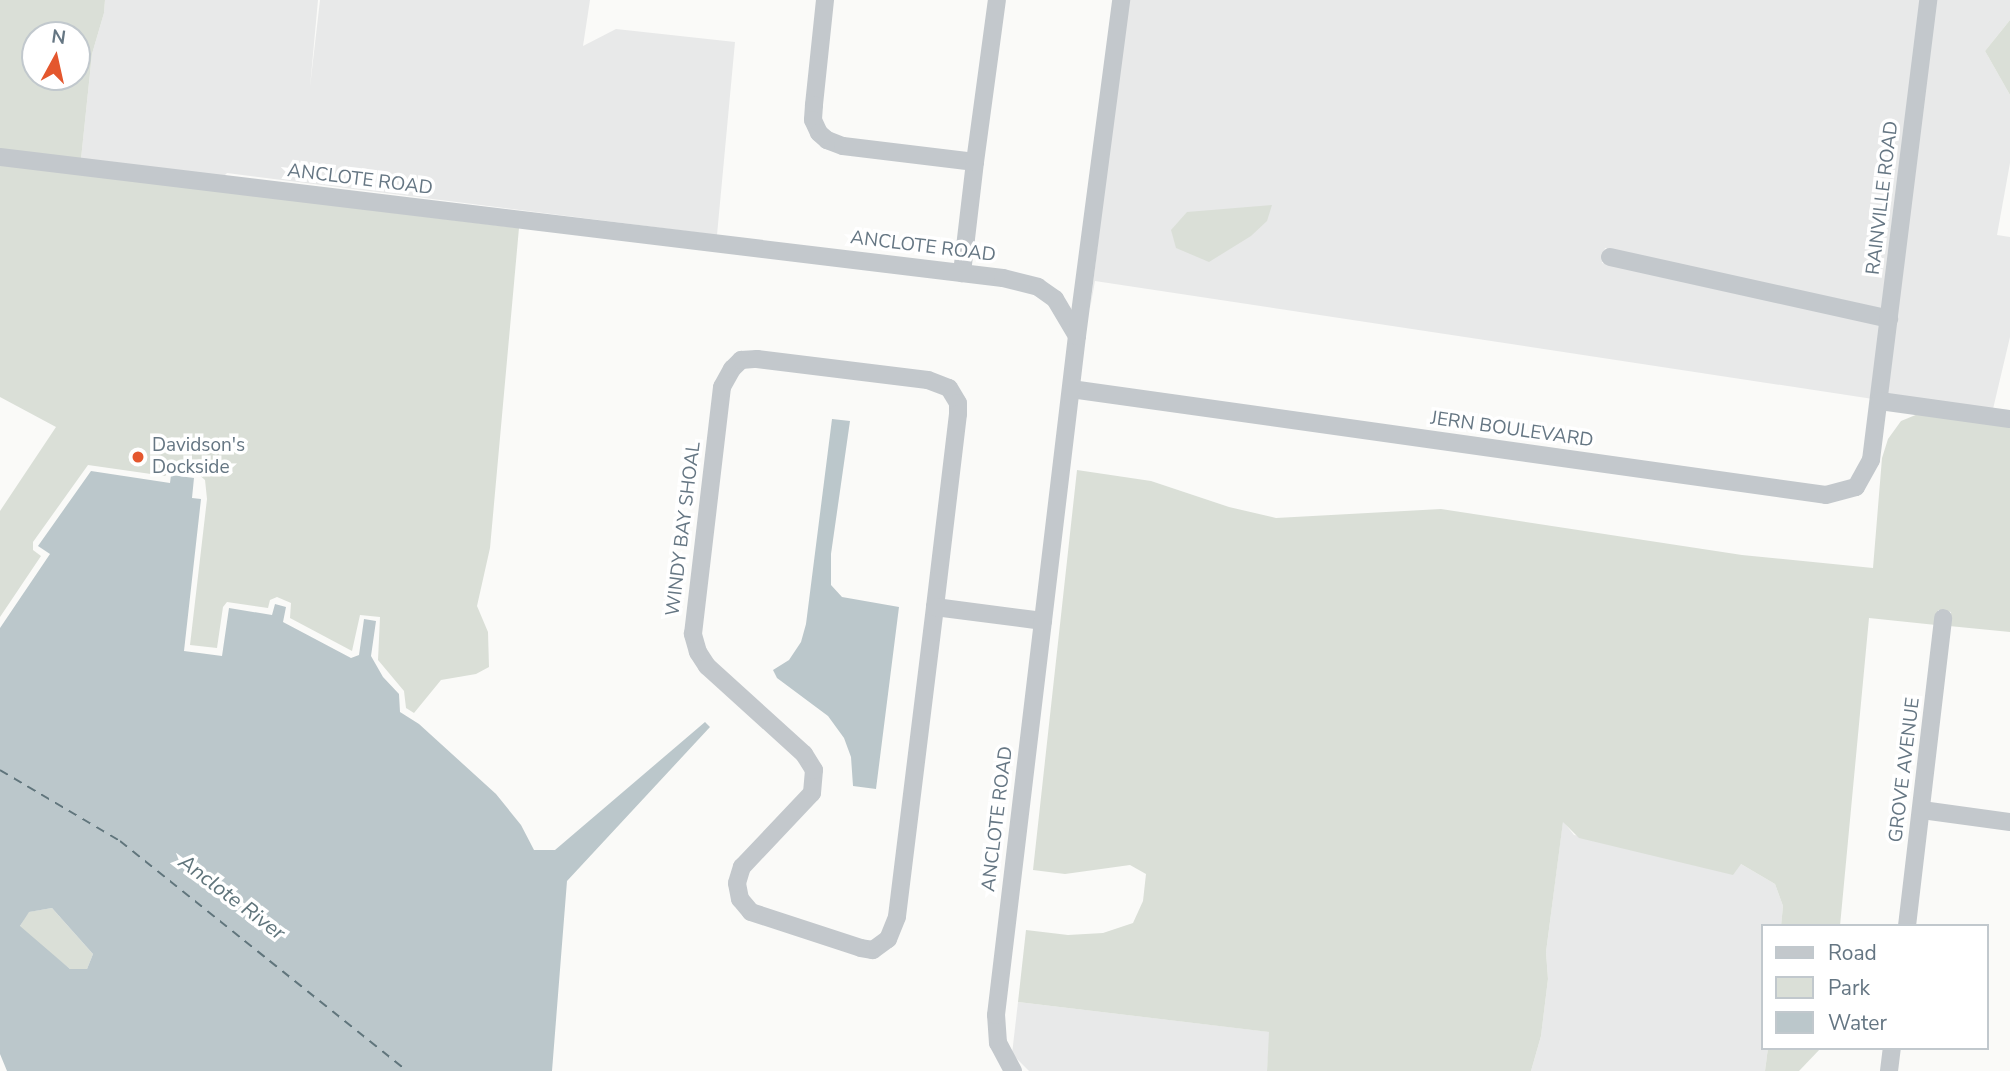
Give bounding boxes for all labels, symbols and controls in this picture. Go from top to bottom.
north arrow [21,21,91,91]
text: N [50,23,67,51]
street label: RAINVILLE ROAD [1862,120,1904,276]
street label: ANCLOTE ROAD [286,160,434,200]
street label: ANCLOTE ROAD [849,227,997,267]
street label: JERN BOULEVARD [1429,407,1595,453]
place label: Davidson's Dockside [152,435,245,479]
street label: WINDY BAY SHOAL [662,441,706,617]
marker: Davidson's Dockside [130,449,146,465]
street label: GROVE AVENUE [1885,696,1925,844]
street label: ANCLOTE ROAD [978,745,1018,893]
water label: Anclote River [174,849,290,945]
legend [1762,924,1989,1050]
text: Road [1828,939,1877,967]
text: Park [1828,974,1870,1002]
text: Water [1828,1009,1887,1037]

